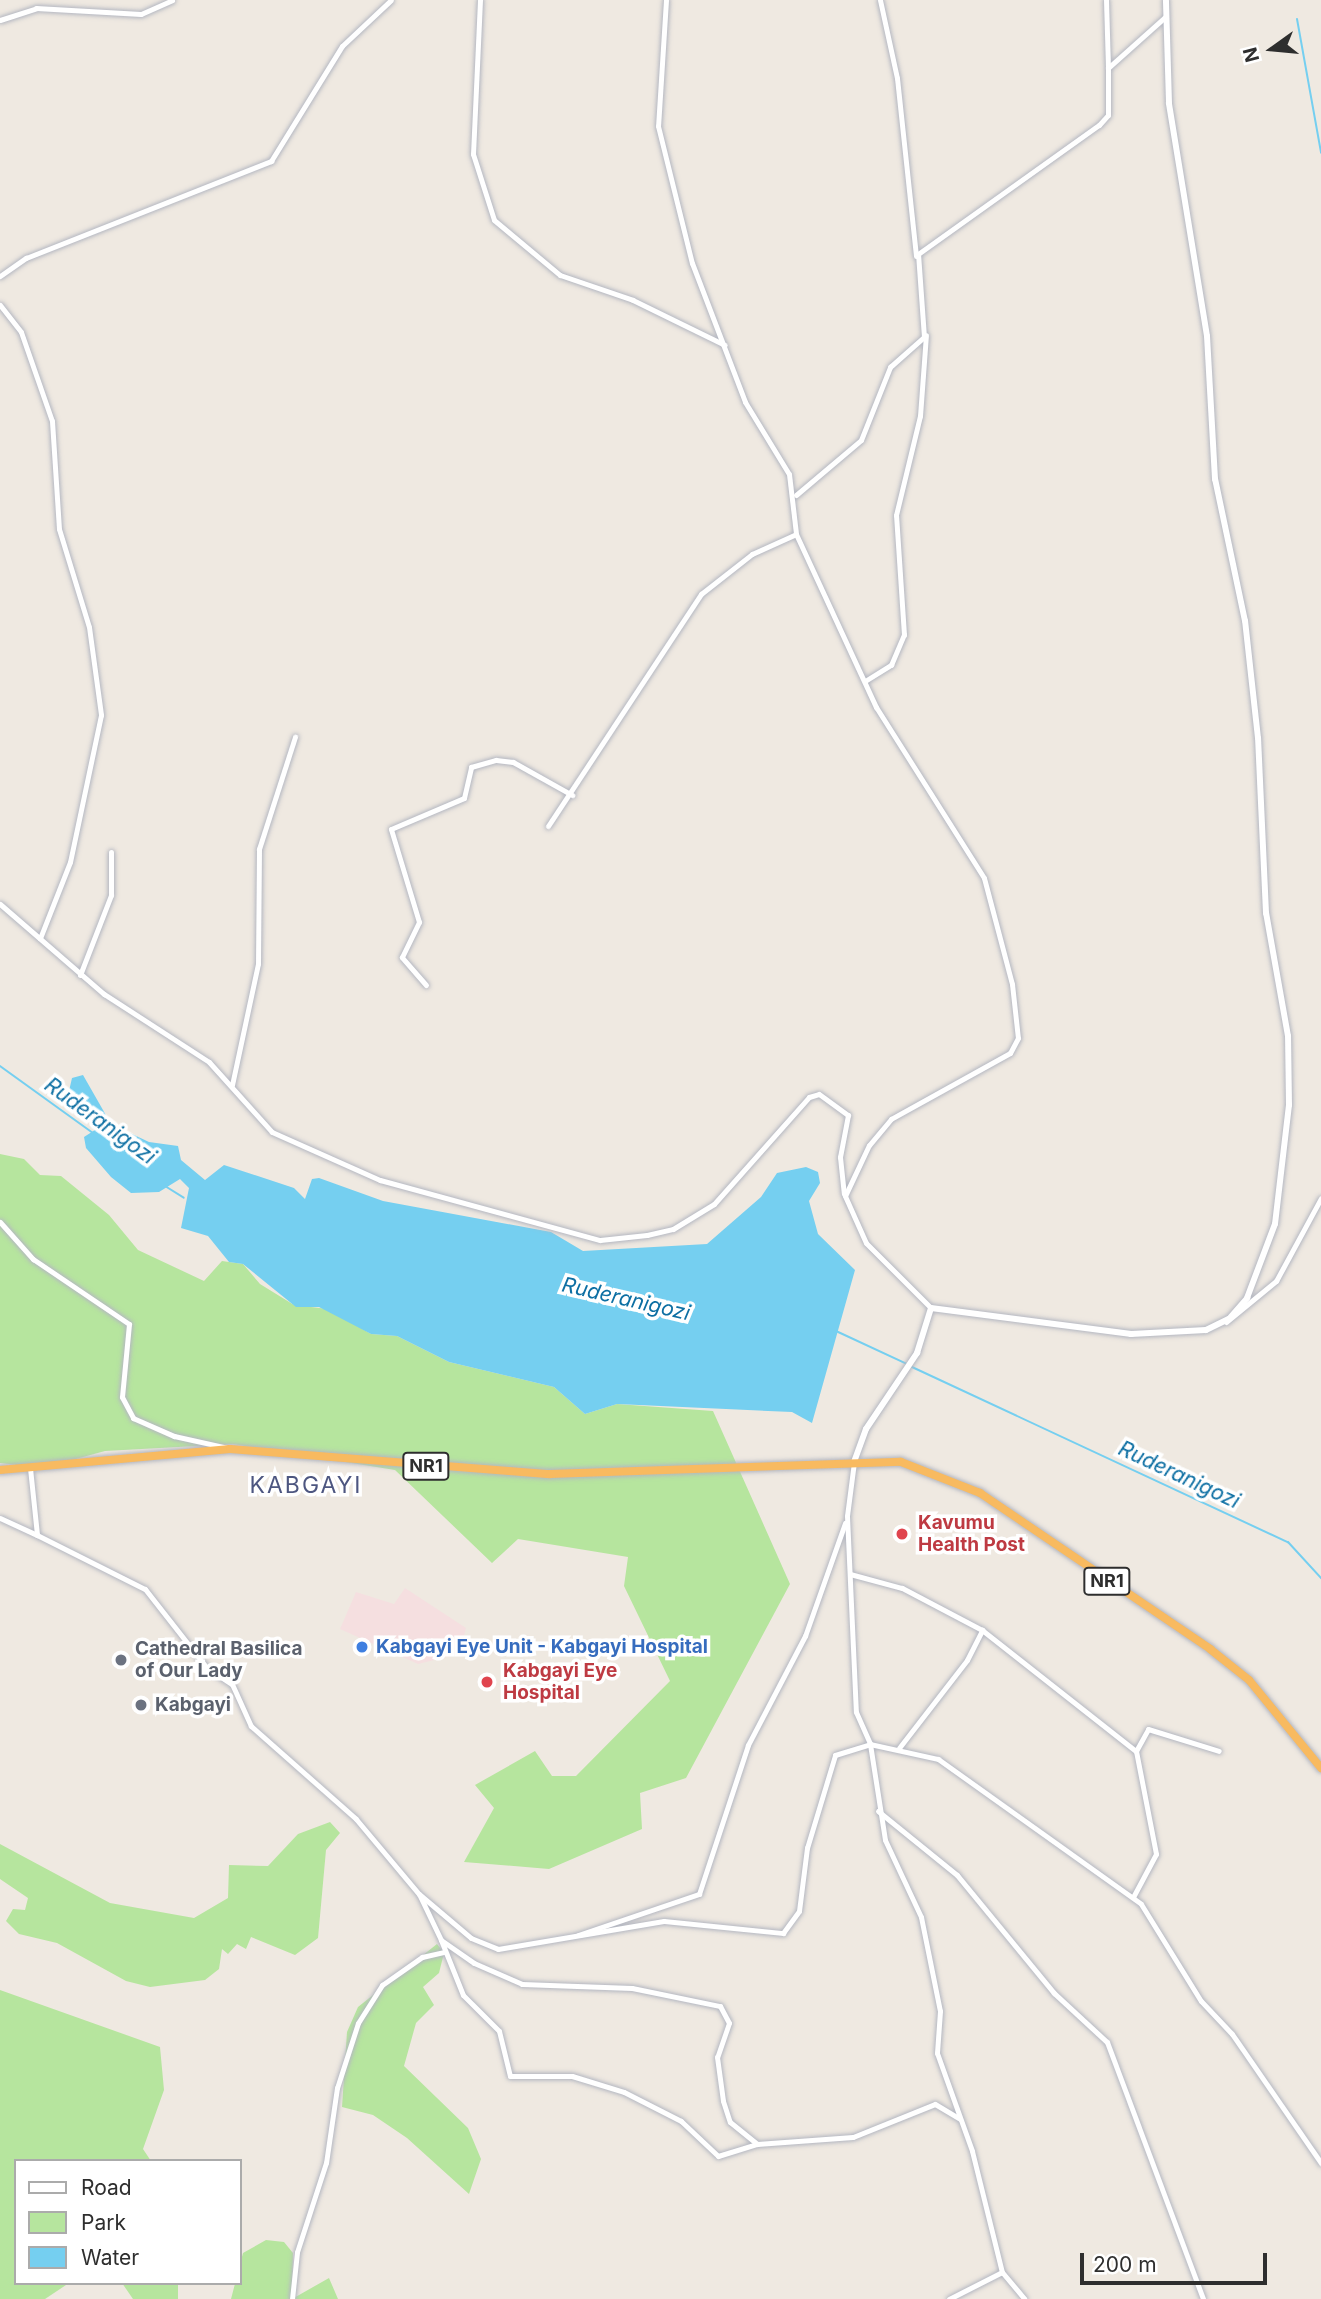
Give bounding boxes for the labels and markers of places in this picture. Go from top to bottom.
place label: Kavumu Health Post [918,1512,1025,1556]
marker: Kavumu Health Post [892,1524,912,1544]
place label: Kabgayi Eye Unit - Kabgayi Hospital [376,1636,708,1658]
place label: Cathedral Basilica of Our Lady [135,1638,302,1682]
marker: Kabgayi Eye Unit - Kabgayi Hospital [354,1639,370,1655]
marker: Cathedral Basilica of Our Lady [113,1652,129,1668]
place label: Kabgayi Eye Hospital [503,1660,617,1704]
marker: Kabgayi Eye Hospital [477,1672,497,1692]
place label: Kabgayi [155,1694,231,1716]
marker: Kabgayi [133,1697,149,1713]

